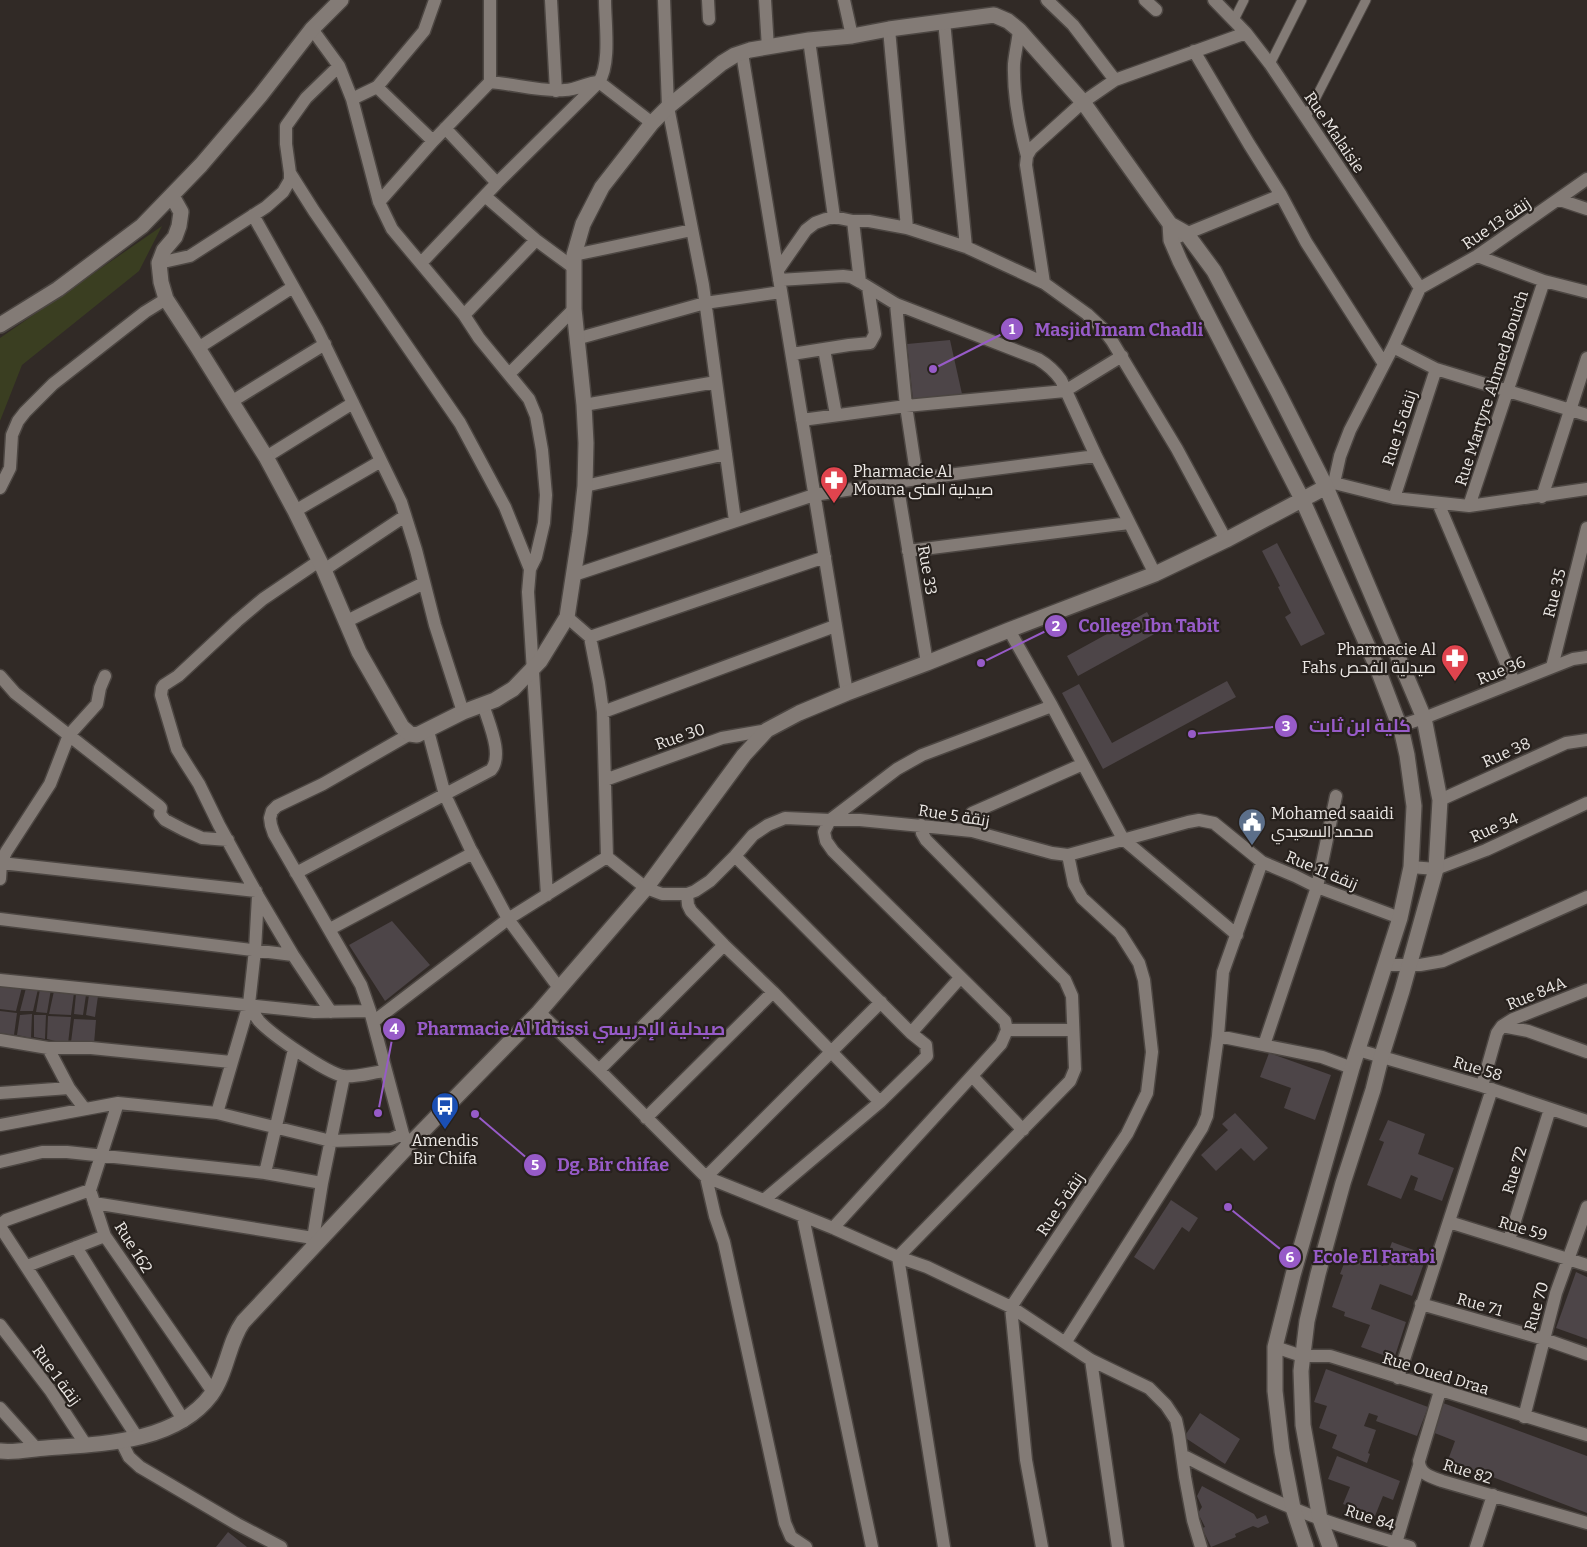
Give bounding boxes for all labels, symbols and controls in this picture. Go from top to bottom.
street label: Rue Malaisie [1300,88,1369,177]
street label: Rue 13 زنقة [1458,193,1534,253]
street label: Rue Martyre Ahmed Bouich [1451,288,1532,488]
callout: Masjid Imam Chadli [1000,313,1213,346]
text: Masjid Imam Chadli [1035,319,1203,341]
text: 1 [1009,320,1016,338]
street label: Rue 15 زنقة [1378,388,1421,468]
place label: Pharmacie Al Mouna صيدلية المنى [853,462,993,500]
pharmacy icon: Pharmacie Al Mouna صيدلية المنى [819,465,849,504]
street label: Rue 33 [914,544,941,596]
street label: Rue 35 [1539,567,1570,620]
callout: College Ibn Tabit [1044,610,1230,643]
text: College Ibn Tabit [1078,615,1220,637]
text: 2 [1052,617,1060,635]
place label: Pharmacie Al Fahs صيدلية الفحص [1302,640,1436,678]
pharmacy icon: Pharmacie Al Fahs صيدلية الفحص [1440,643,1470,682]
street label: Rue 36 [1474,652,1528,689]
callout: كلية ابن ثابت [1274,709,1421,742]
text: كلية ابن ثابت [1309,715,1411,737]
text: 3 [1282,717,1290,735]
street label: Rue 30 [653,719,708,754]
street label: Rue 38 [1479,733,1533,771]
street label: Rue 5 زنقة [917,800,991,830]
place label: Mohamed saaidi محمد السعيدي [1271,804,1394,845]
public building icon: Mohamed saaidi محمد السعيدي [1237,807,1267,846]
street label: Rue 34 [1467,808,1522,846]
street label: Rue 11 زنقة [1283,847,1361,894]
street label: Rue 84A [1504,973,1569,1014]
callout: Pharmacie Al Idrissi صيدلية الإدريسي [382,1013,735,1046]
text: Pharmacie Al Idrissi صيدلية الإدريسي [417,1018,725,1043]
text: 4 [389,1020,399,1038]
street label: Rue 58 [1451,1052,1505,1085]
bus stop icon: Amendis Bir Chifa [430,1091,460,1130]
place label: Amendis Bir Chifa [411,1131,479,1168]
street label: Rue 72 [1498,1144,1531,1196]
callout: Dg. Bir chifae [522,1148,679,1181]
text: Dg. Bir chifae [557,1154,669,1176]
text: 5 [531,1156,539,1174]
street label: Rue 5 زنقة [1032,1169,1088,1239]
street label: Rue 59 [1496,1212,1549,1245]
street label: Rue 162 [111,1218,157,1276]
callout: Ecole El Farabi [1278,1240,1445,1273]
text: Ecole El Farabi [1313,1246,1436,1268]
text: 6 [1286,1248,1295,1266]
street label: Rue 70 [1520,1279,1553,1333]
street label: Rue 71 [1455,1289,1505,1320]
street label: Rue 1 زنقة [28,1341,85,1409]
street label: Rue Oued Draa [1380,1348,1492,1399]
street label: Rue 82 [1441,1455,1495,1488]
street label: Rue 84 [1343,1501,1398,1535]

